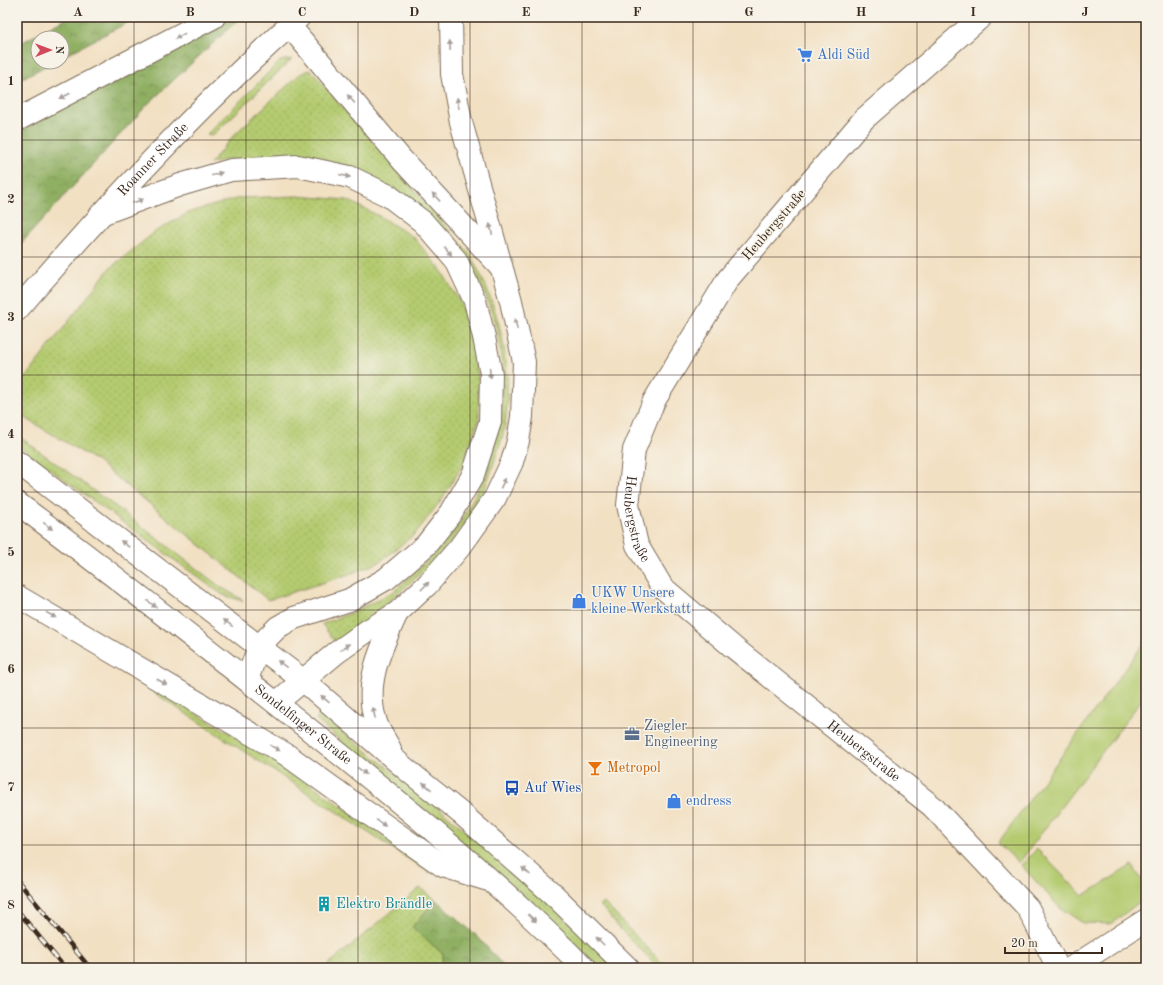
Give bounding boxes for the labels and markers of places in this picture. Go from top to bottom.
supermarket icon: Aldi Süd [796,46,814,64]
place label: Aldi Süd [817,48,870,62]
place label: UKW Unsere kleine Werkstatt [591,586,691,616]
shop icon: UKW Unsere kleine Werkstatt [570,592,588,610]
place label: Ziegler Engineering [644,719,718,749]
office icon: Ziegler Engineering [623,725,641,743]
bar icon: Metropol [586,759,604,777]
place label: Metropol [607,761,661,775]
bus stop icon: Auf Wies [503,779,521,797]
place label: Auf Wies [524,781,581,795]
shop icon: endress [665,792,683,810]
place label: endress [686,794,732,808]
building icon: Elektro Brändle [315,895,333,913]
place label: Elektro Brändle [336,897,432,911]

